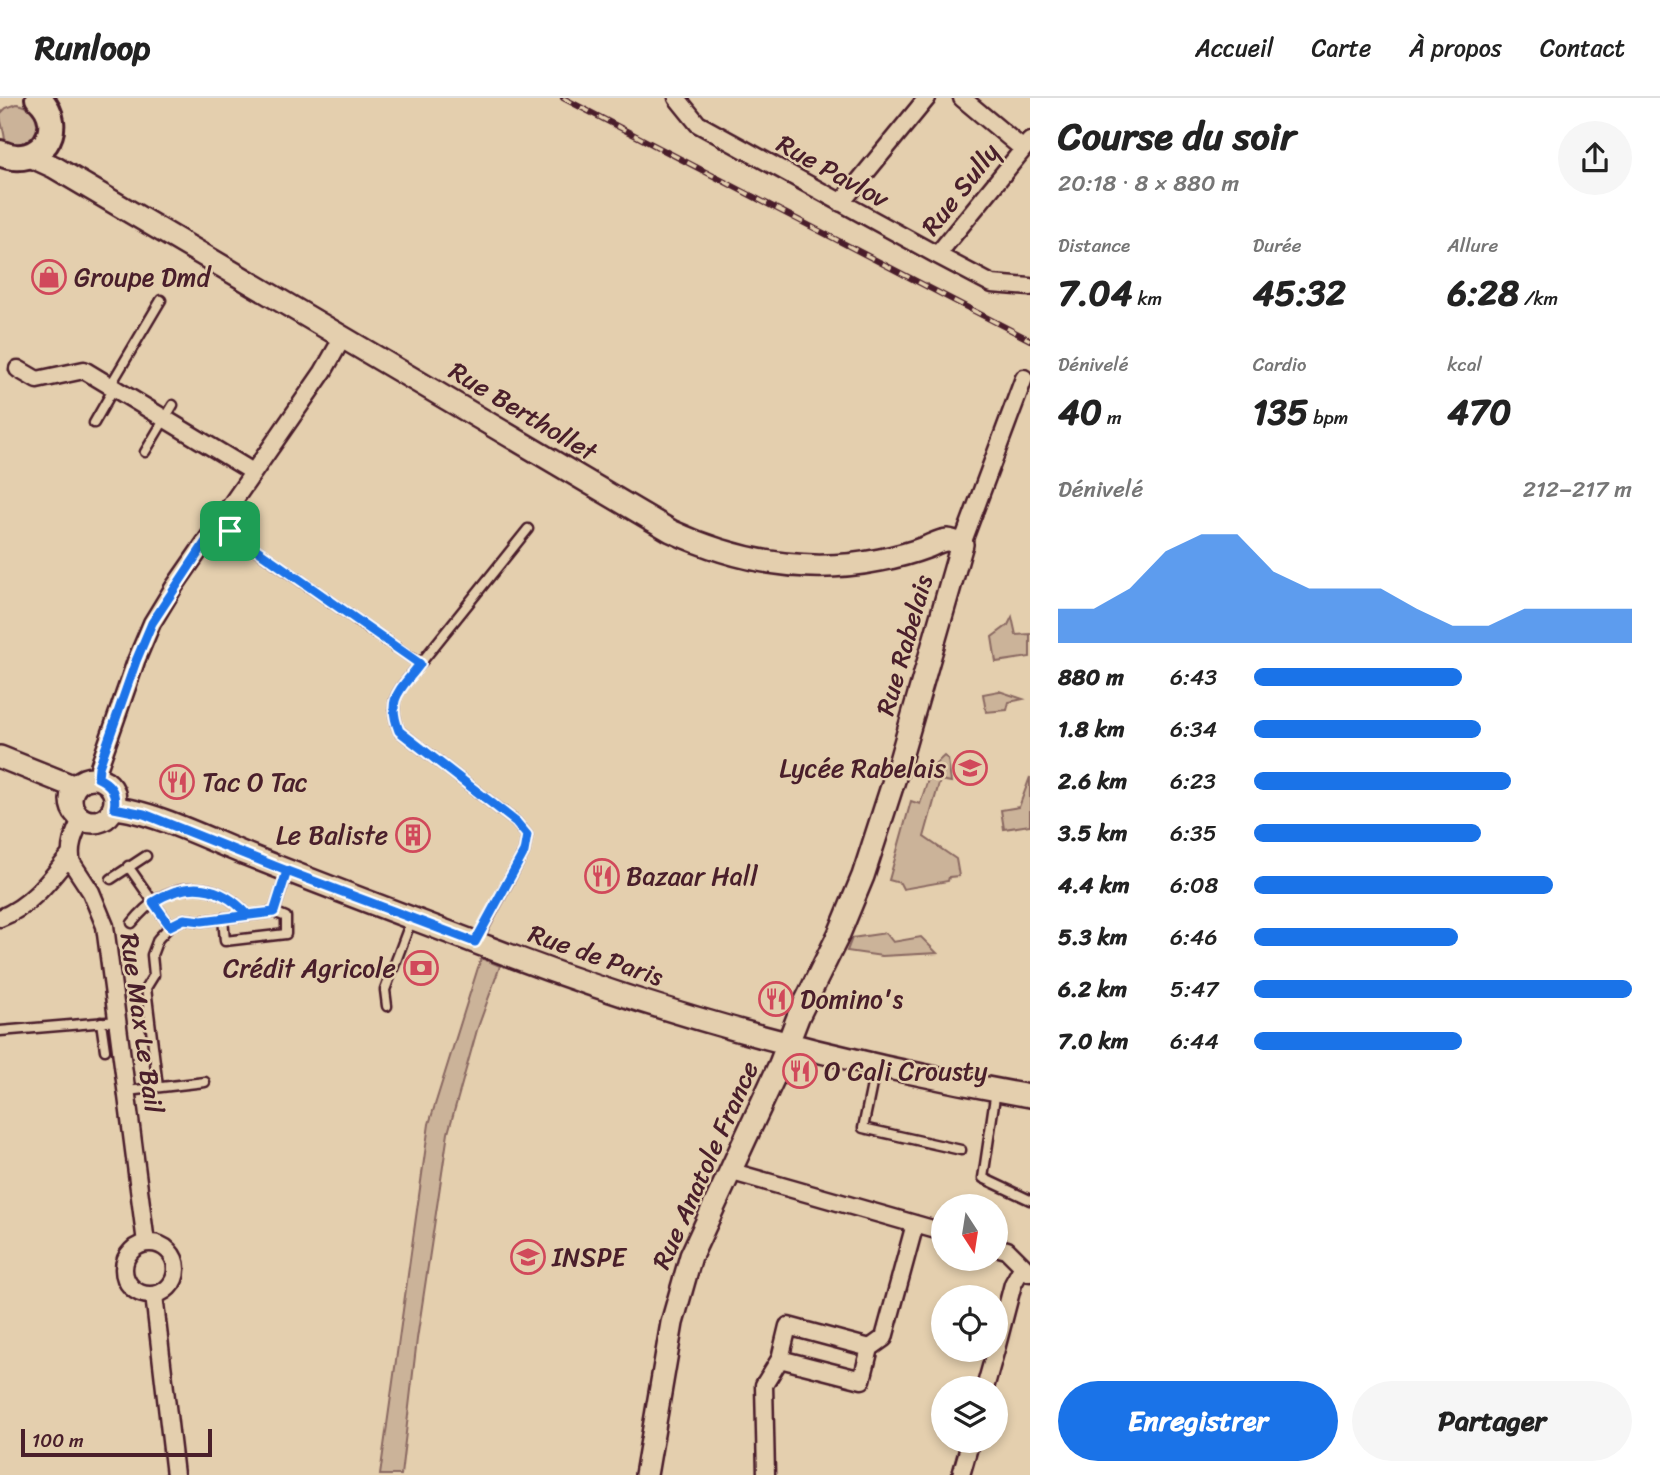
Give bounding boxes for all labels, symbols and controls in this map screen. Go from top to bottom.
text: Runloop [35,19,150,77]
text: Accueil [1195,27,1274,69]
text: Carte [1312,27,1371,69]
text: À propos [1409,27,1502,69]
text: Contact [1540,27,1625,69]
text: Course du soir [1058,103,1296,170]
street label: Rue Pavlov [768,121,899,221]
button: share [1558,121,1632,195]
street label: Rue Sully [909,132,1012,246]
text: 20:18 · 8 × 880 m [1058,163,1239,204]
text: Distance [1058,229,1130,262]
text: Durée [1253,229,1302,262]
text: Allure [1447,229,1498,262]
place label: Groupe Dmd [74,254,213,300]
shop icon: Groupe Dmd [30,258,68,296]
text: 7.04 [1058,262,1133,324]
text: 45:32 [1253,262,1346,324]
text: 6:28 [1447,262,1519,324]
text: km [1133,282,1162,315]
text: /km [1519,282,1558,315]
street label: Rue Berthollet [440,348,608,474]
text: Dénivelé [1058,348,1128,381]
text: Cardio [1253,348,1307,381]
text: kcal [1447,348,1482,381]
text: 40 [1058,381,1102,443]
text: 135 [1253,381,1308,443]
text: 470 [1447,381,1511,443]
text: m [1102,401,1122,434]
text: bpm [1308,401,1348,434]
text: Dénivelé [1058,469,1143,510]
text: 212–217 m [1523,469,1632,510]
pin [200,501,260,561]
icon: arrive [211,512,249,550]
street label: Rue Rabelais [862,569,946,721]
text: 880 m [1058,657,1124,698]
text: 6:43 [1170,657,1217,698]
text: 1.8 km [1058,709,1125,750]
text: 6:34 [1170,709,1217,750]
place label: Lycée Rabelais [779,745,946,791]
school or university icon: Lycée Rabelais [951,749,989,787]
place label: Tac O Tac [202,759,308,805]
text: 2.6 km [1058,761,1127,802]
text: 6:23 [1170,761,1216,802]
restaurant icon: Tac O Tac [158,763,196,801]
place label: Le Baliste [276,812,388,858]
text: 3.5 km [1058,813,1127,854]
text: 6:35 [1170,813,1217,854]
building icon: Le Baliste [394,816,432,854]
place label: Bazaar Hall [626,853,758,899]
restaurant icon: Bazaar Hall [583,857,621,895]
text: 4.4 km [1058,865,1130,906]
text: 6:08 [1170,865,1218,906]
street label: Rue de Paris [522,910,670,1000]
text: 5.3 km [1058,917,1127,958]
text: 6:46 [1170,917,1217,958]
street label: Rue Max Le Bail [107,930,177,1117]
place label: Crédit Agricole [223,945,396,991]
bank icon: Crédit Agricole [402,949,440,987]
text: 6.2 km [1058,969,1127,1010]
text: 5:47 [1170,969,1219,1010]
place label: Domino's [800,976,904,1022]
restaurant icon: Domino's [757,980,795,1018]
text: 7.0 km [1058,1021,1128,1062]
text: 6:44 [1170,1021,1219,1062]
place label: O Cali Crousty [824,1048,988,1094]
restaurant icon: O Cali Crousty [781,1052,819,1090]
street label: Rue Anatole France [638,1053,772,1277]
north arrow [931,1194,1008,1270]
map controls [931,1194,1008,1453]
place label: INSPE [551,1234,628,1280]
school or university icon: INSPE [509,1238,547,1276]
button: locate [931,1285,1008,1362]
button: layers [931,1376,1008,1453]
button: Enregistrer [1058,1381,1338,1461]
button: Partager [1352,1381,1632,1461]
text: 100 m [32,1424,84,1457]
scale bar [21,1426,212,1458]

